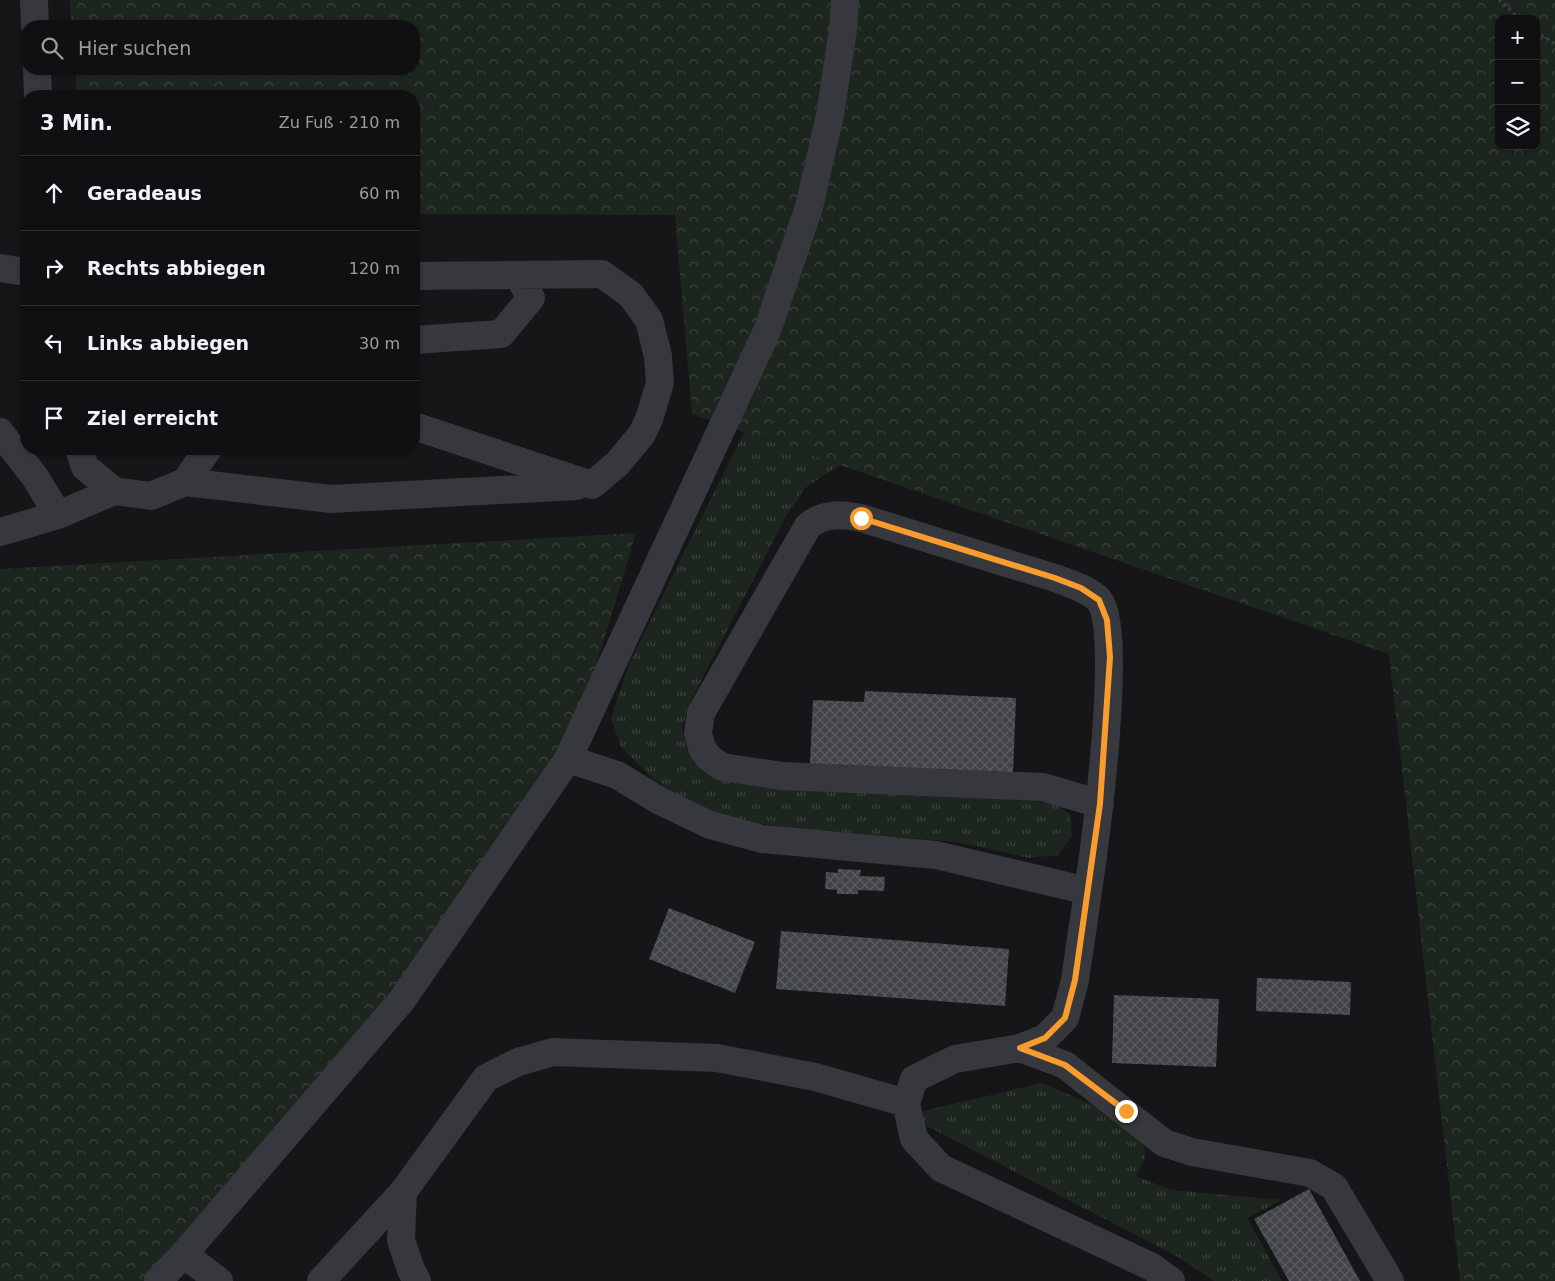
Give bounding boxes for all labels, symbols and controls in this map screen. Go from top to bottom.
map controls [1495,15,1540,150]
button: + [1495,15,1540,60]
search box [20,20,420,75]
icon: search [38,34,66,62]
text: Hier suchen [78,37,191,59]
button: − [1495,60,1540,105]
button: layers [1495,105,1540,150]
text: 3 Min. [40,111,113,135]
text: Zu Fuß · 210 m [279,113,400,132]
icon: ahead [40,179,68,207]
text: Geradeaus [87,182,202,204]
text: 60 m [359,184,400,203]
icon: right [40,254,68,282]
text: Rechts abbiegen [87,257,266,279]
text: 120 m [349,259,400,278]
icon: left [40,329,68,357]
text: Links abbiegen [87,332,249,354]
text: 30 m [359,334,400,353]
icon: arrive [40,404,68,432]
text: Ziel erreicht [87,407,218,429]
route start [850,507,873,530]
route end [1115,1100,1138,1123]

